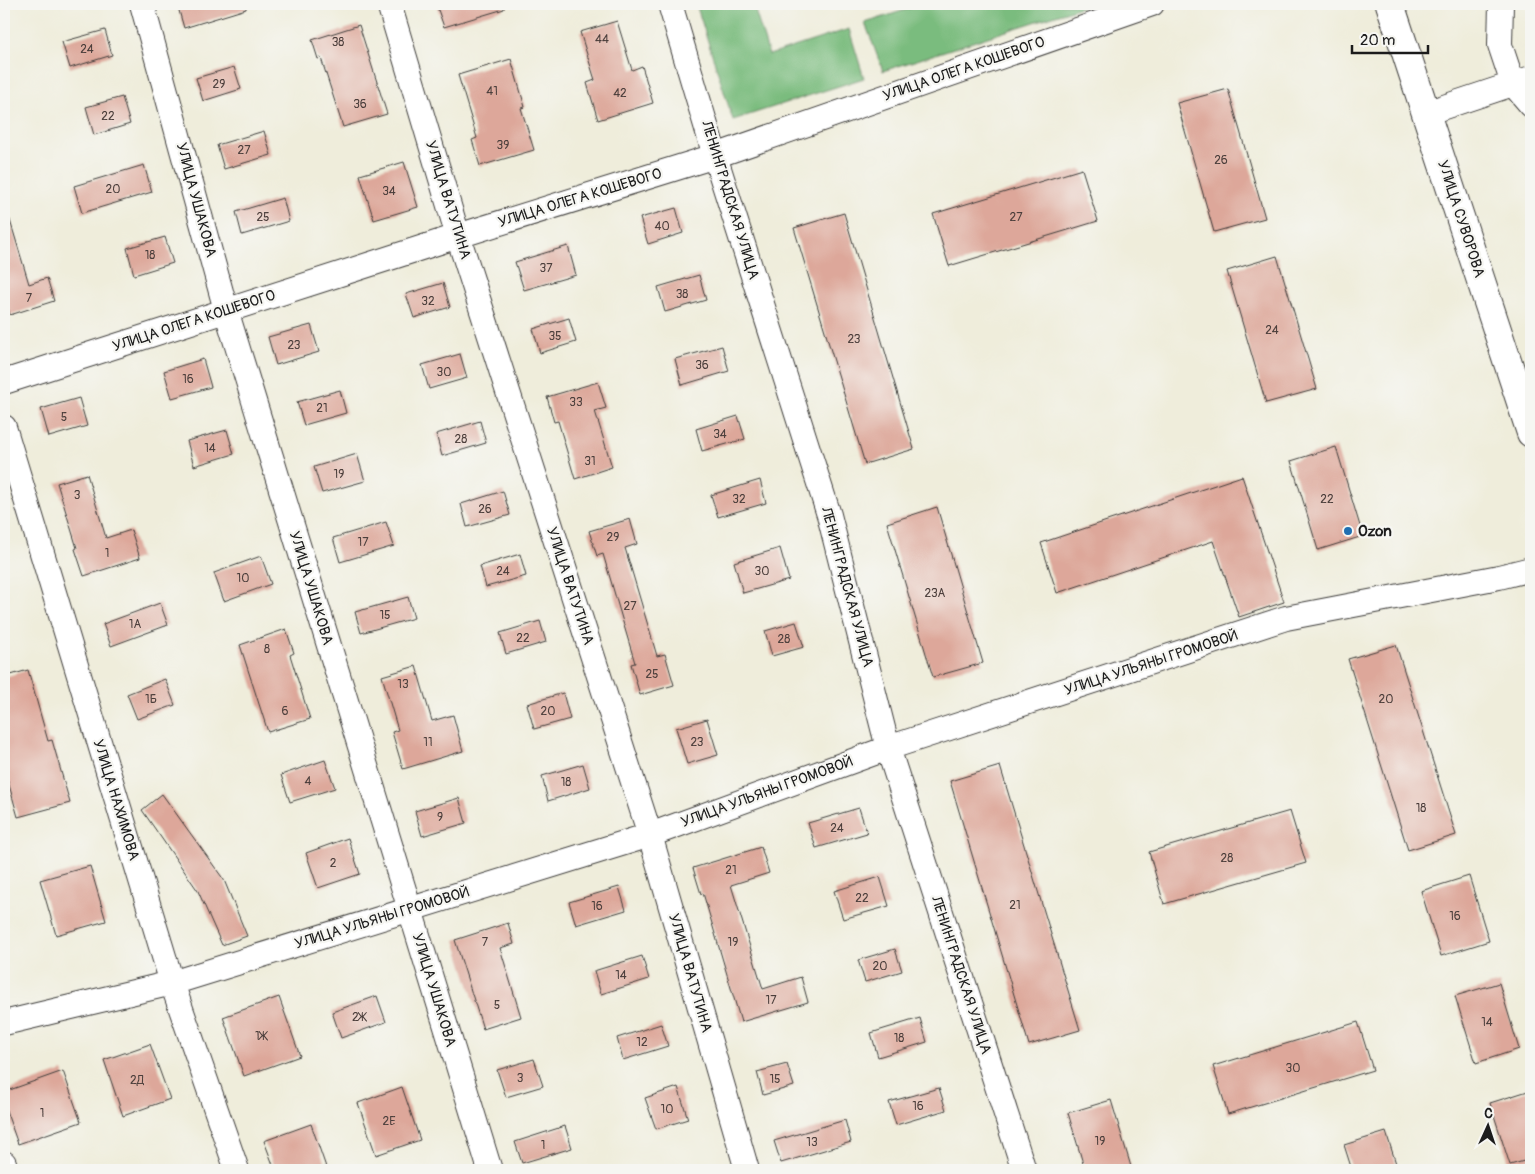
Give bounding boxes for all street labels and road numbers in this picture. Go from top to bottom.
street label: УЛИЦА ОЛЕГА КОШЕВОГО [880,32,1048,106]
street label: ЛЕНИНГРАДСКАЯ УЛИЦА [696,117,763,282]
street label: УЛИЦА ВАТУТИНА [421,139,475,262]
street label: УЛИЦА УШАКОВА [172,141,221,260]
street label: УЛИЦА СУВОРОВА [1433,158,1489,280]
street label: УЛИЦА ОЛЕГА КОШЕВОГО [496,164,664,232]
street label: УЛИЦА ОЛЕГА КОШЕВОГО [110,286,278,356]
street label: ЛЕНИНГРАДСКАЯ УЛИЦА [816,504,878,669]
street label: УЛИЦА ВАТУТИНА [542,525,598,648]
street label: УЛИЦА УШАКОВА [285,529,337,647]
street label: УЛИЦА УЛЬЯНЫ ГРОМОВОЙ [1062,626,1240,700]
street label: УЛИЦА НАХИМОВА [89,737,144,863]
street label: УЛИЦА УЛЬЯНЫ ГРОМОВОЙ [679,752,855,832]
street label: УЛИЦА УЛЬЯНЫ ГРОМОВОЙ [292,882,472,954]
street label: ЛЕНИНГРАДСКАЯ УЛИЦА [926,893,996,1057]
street label: УЛИЦА ВАТУТИНА [664,911,716,1035]
street label: УЛИЦА УШАКОВА [408,931,460,1049]

